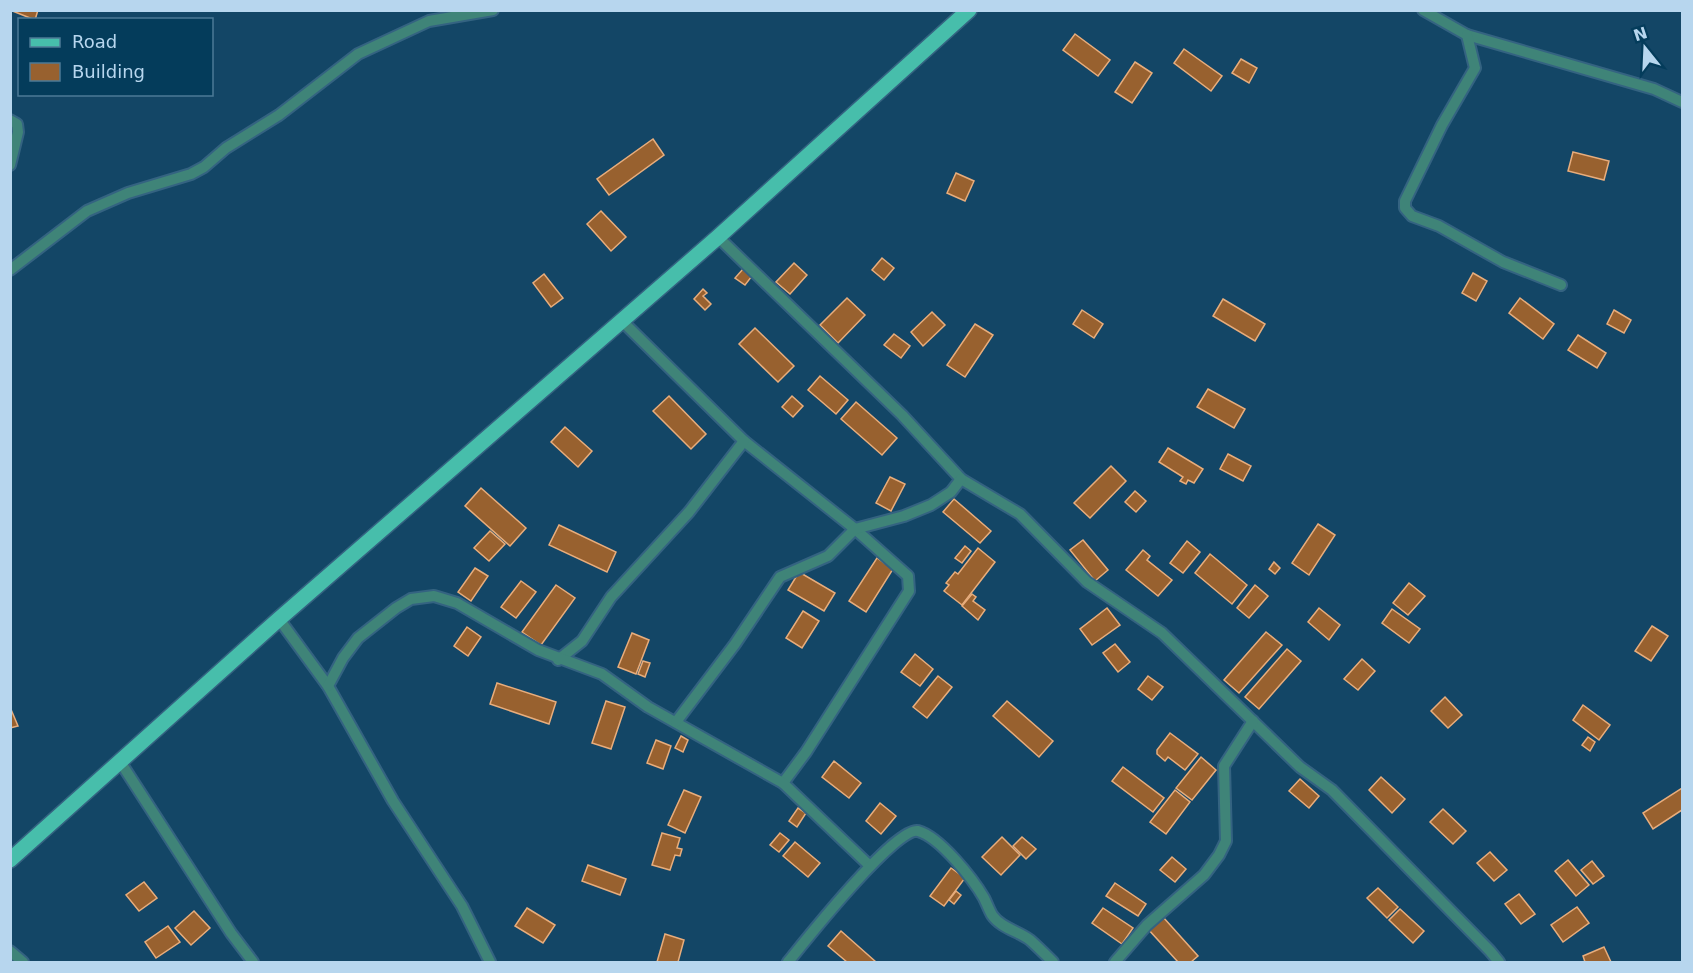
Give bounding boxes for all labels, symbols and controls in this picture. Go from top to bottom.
legend [18,18,213,96]
north arrow [1615,18,1675,78]
text: N [1631,23,1650,45]
text: Road [72,31,117,52]
text: Building [72,61,145,82]

